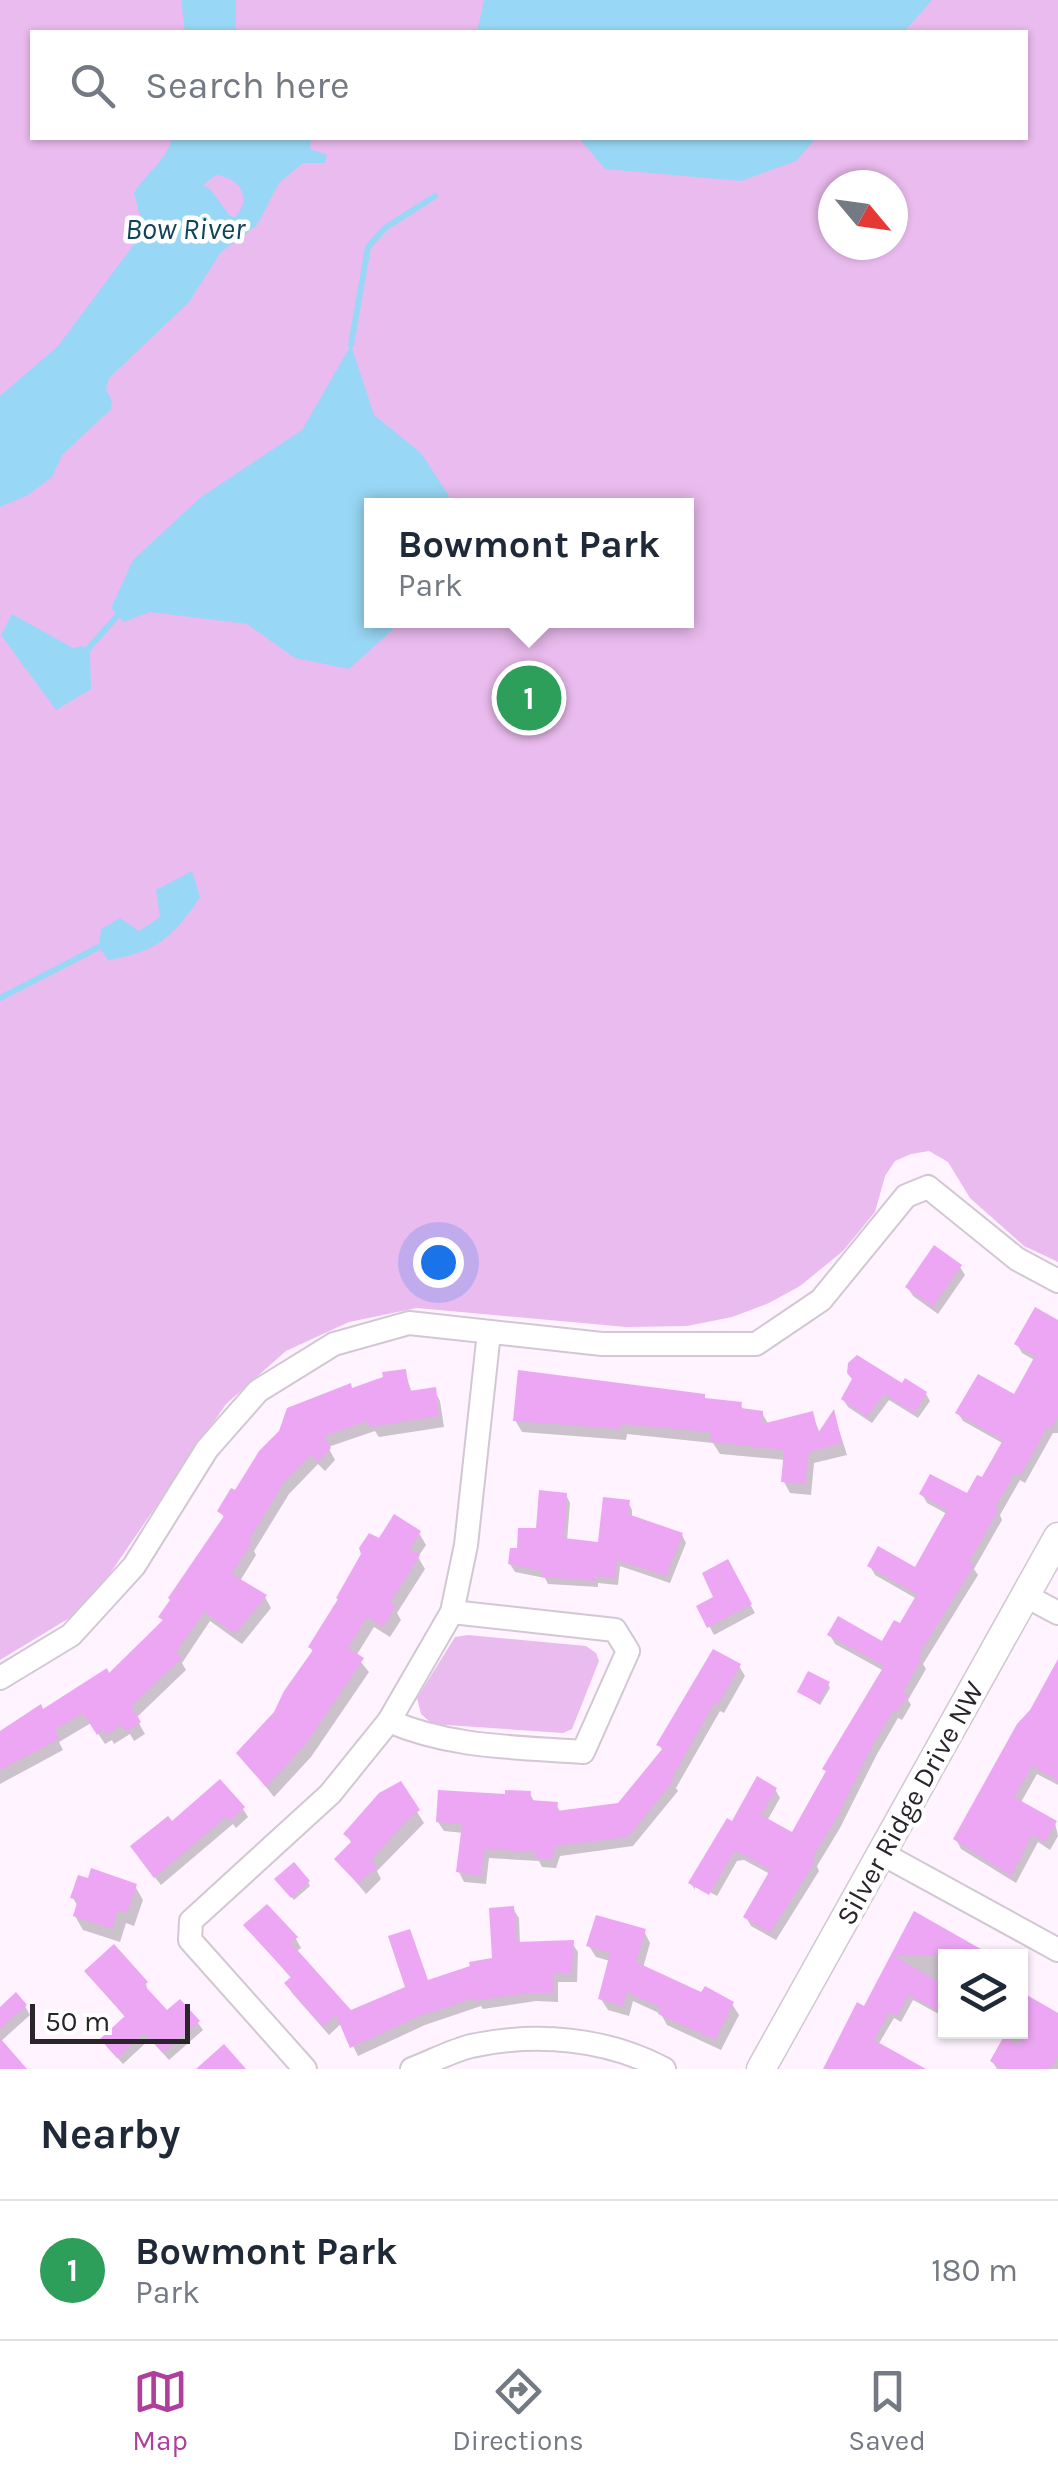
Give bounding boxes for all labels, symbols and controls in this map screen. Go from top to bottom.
search box [30,30,1028,140]
icon: search [65,58,120,113]
text: Search here [145,63,349,108]
north arrow [818,170,908,260]
water label: Bow River [125,211,247,247]
popup [364,498,694,628]
text: Bowmont Park [398,522,660,567]
text: Park [398,567,463,604]
pin: 1 [496,660,562,736]
your location [413,1237,464,1288]
street label: Silver Ridge Drive NW [829,1675,991,1931]
map controls [938,1949,1028,2039]
button: layers [938,1949,1028,2039]
scale bar [30,1999,190,2044]
text: 50 m [45,2005,110,2038]
text: Nearby [40,2109,180,2159]
text: Bowmont Park [135,2229,397,2274]
text: 1 [67,2252,78,2289]
text: 180 m [931,2252,1018,2289]
text: Park [135,2274,200,2311]
tab: Map [132,2364,188,2457]
tab: Directions [452,2364,584,2457]
tab: Saved [848,2364,926,2457]

